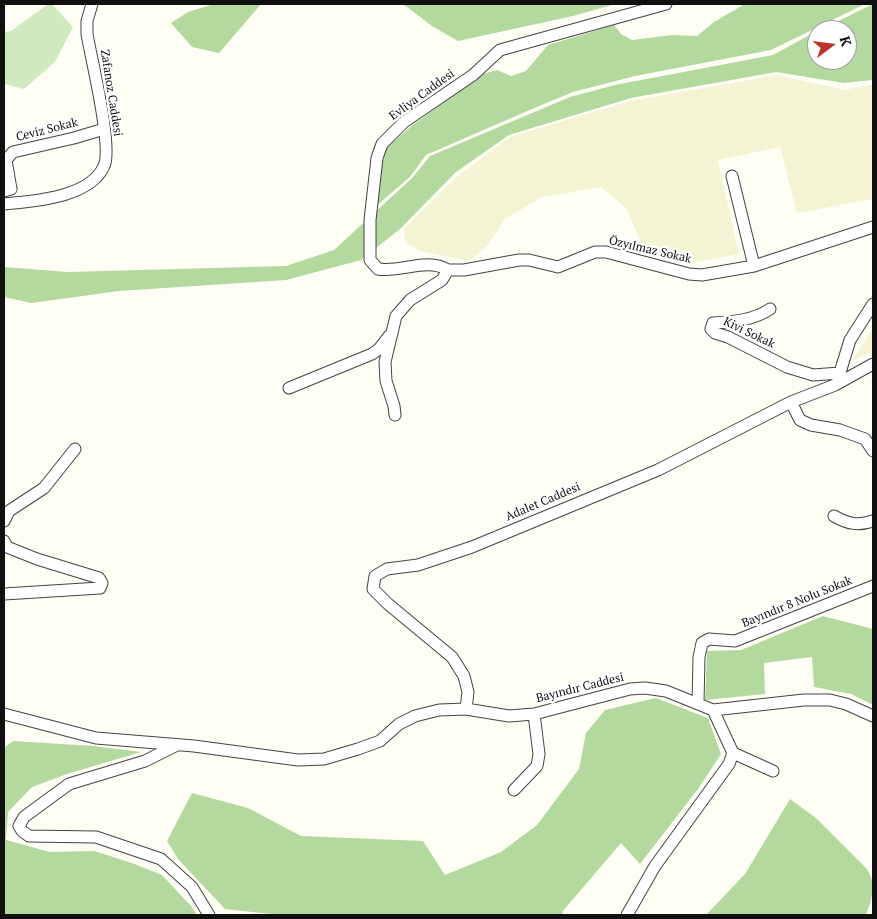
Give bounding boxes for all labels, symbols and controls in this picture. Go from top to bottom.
north arrow [807,20,857,70]
text: K [836,34,856,49]
street label: Zafanoz Caddesi [97,48,125,138]
street label: Evliya Caddesi [387,66,457,124]
street label: Ceviz Sokak [15,115,79,145]
street label: Özyılmaz Sokak [607,233,693,267]
street label: Kivi Sokak [721,314,777,352]
street label: Adalet Caddesi [503,480,583,524]
street label: Bayındır 8 Nolu Sokak [740,573,854,631]
street label: Bayındır Caddesi [535,670,625,706]

